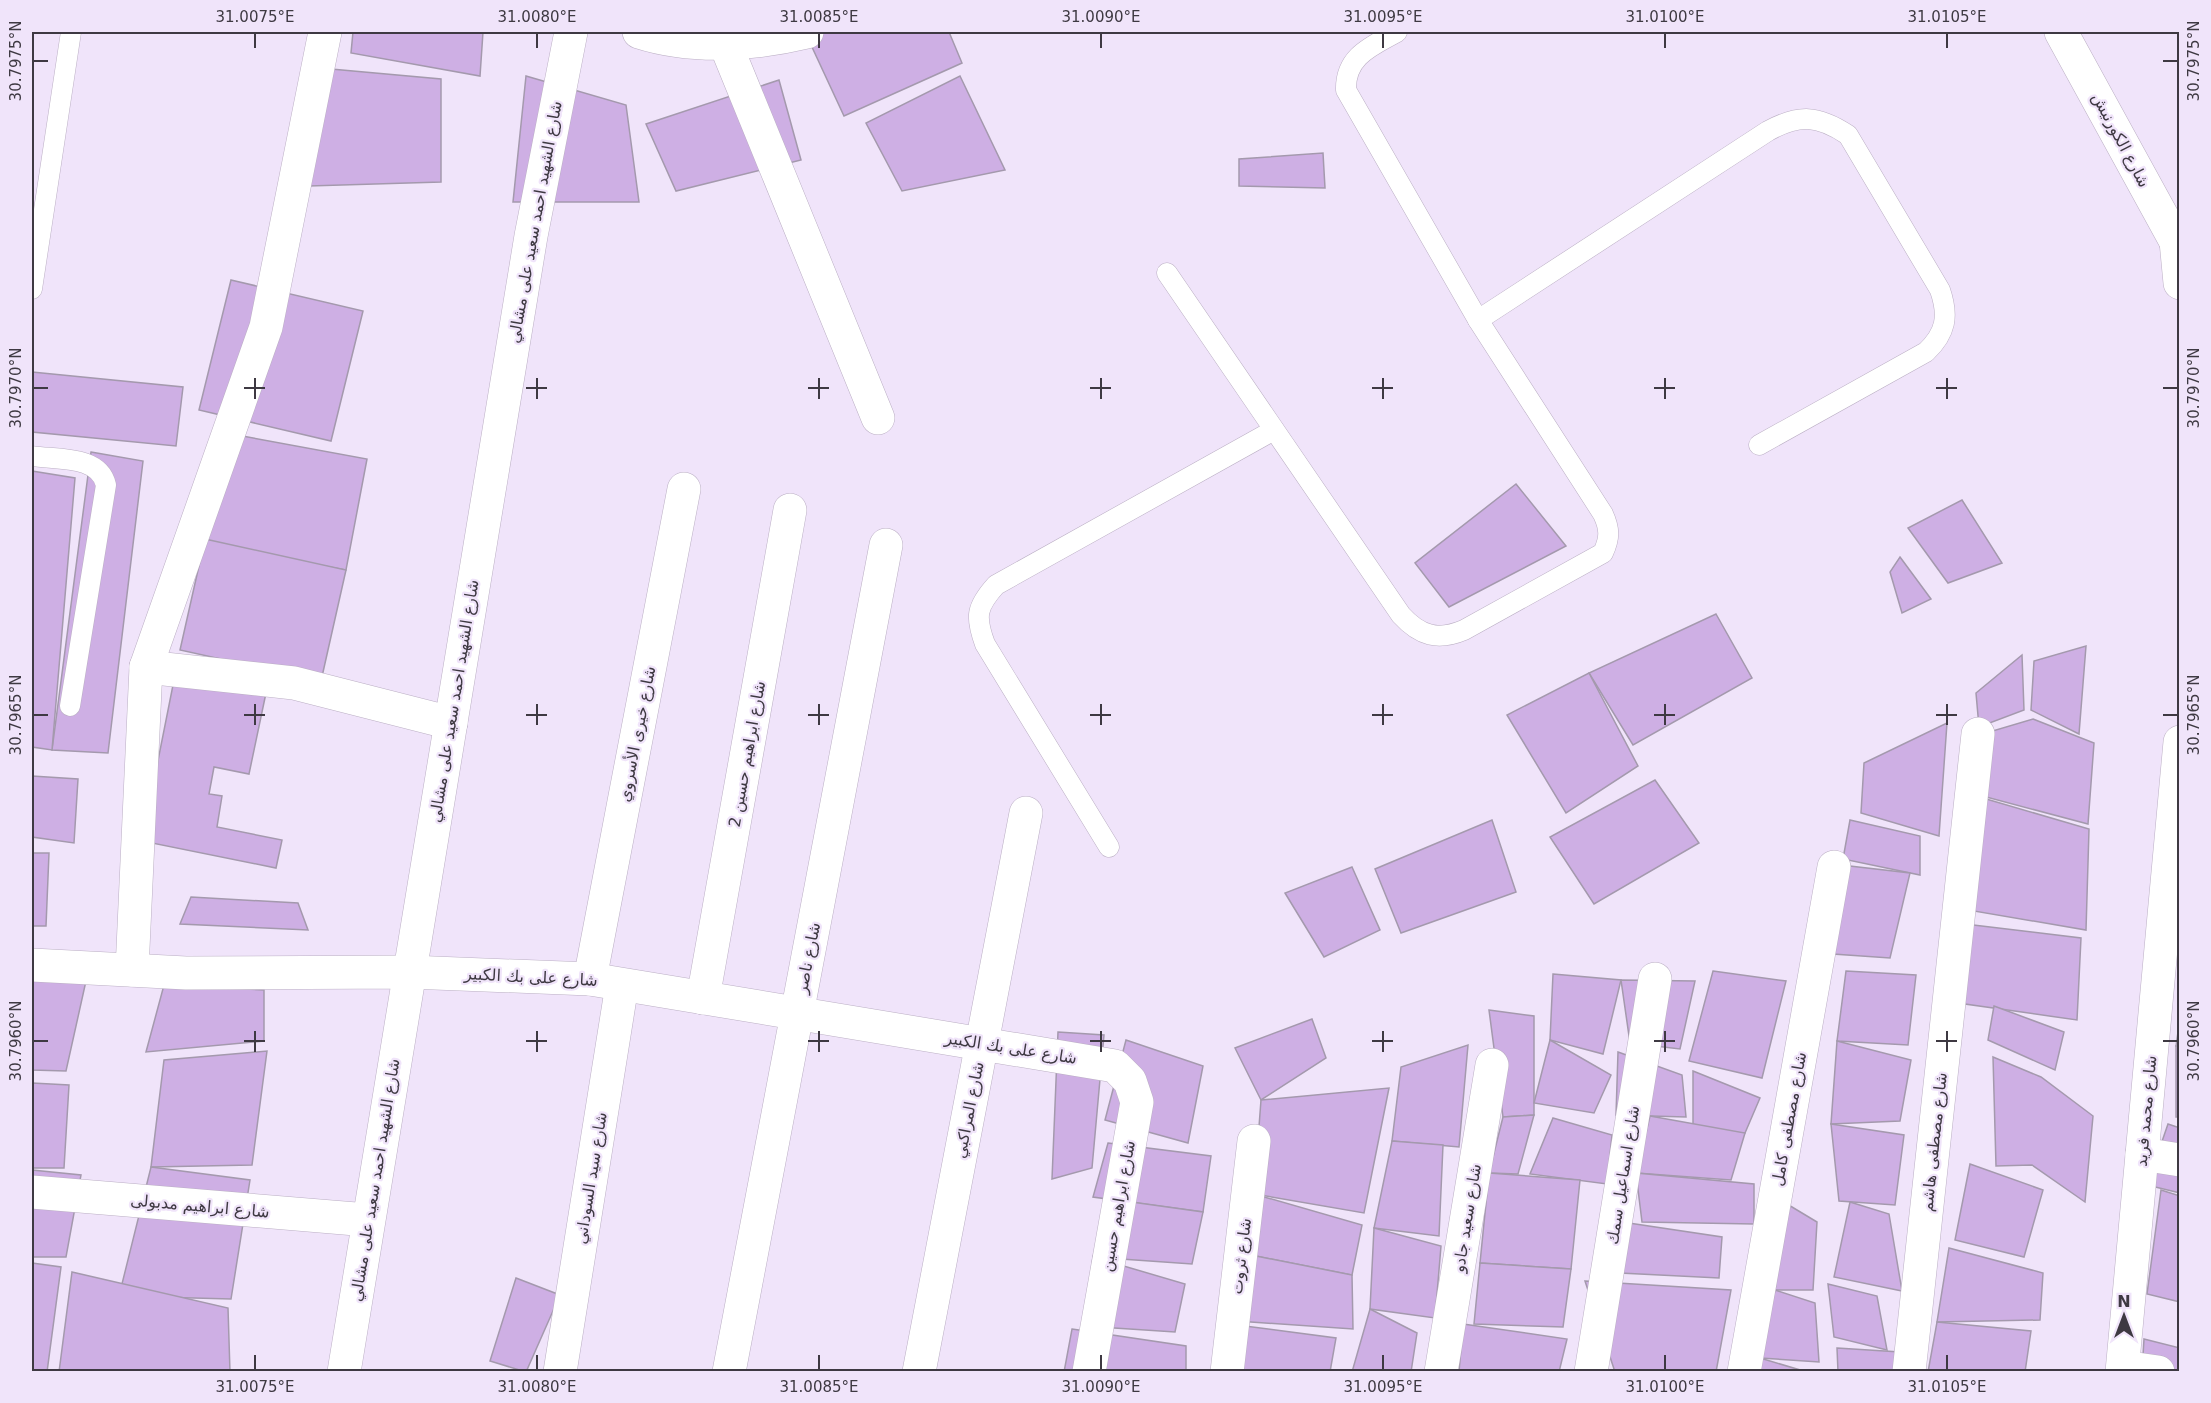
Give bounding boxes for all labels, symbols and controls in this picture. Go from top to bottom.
text: 31.0075°E [215,8,295,26]
text: 31.0080°E [497,8,577,26]
text: 31.0085°E [779,8,859,26]
text: 31.0090°E [1061,8,1141,26]
text: 31.0095°E [1343,8,1423,26]
text: 31.0100°E [1625,8,1705,26]
text: 31.0105°E [1907,8,1987,26]
text: 30.7975°N [7,21,25,101]
text: 30.7975°N [2185,21,2203,101]
street label: شارع الكورنيش [2087,89,2154,191]
street label: شارع الشهيد احمد سعيد على مشالي [504,99,567,345]
text: 30.7970°N [7,348,25,428]
text: 30.7970°N [2185,348,2203,428]
street label: شارع الشهيد احمد سعيد على مشالي [425,578,484,824]
street label: شارع خيرى الأسروي [614,664,660,804]
text: 30.7965°N [7,675,25,755]
text: 30.7965°N [2185,675,2203,755]
street label: شارع ابراهيم حسين 2 [725,679,770,829]
street label: شارع ناصر [792,921,825,997]
street label: شارع على بك الكبير [463,964,598,991]
text: 30.7960°N [7,1001,25,1081]
text: 30.7960°N [2185,1001,2203,1081]
street label: شارع على بك الكبير [942,1028,1078,1069]
street label: شارع مصطفى كامل [1768,1050,1811,1188]
street label: شارع محمد فريد [2132,1055,2161,1168]
street label: شارع الشهيد احمد سعيد على مشالي [346,1057,405,1303]
street label: شارع المراكبي [950,1060,989,1160]
street label: شارع مصطفى هاشم [1917,1071,1952,1213]
street label: شارع اسماعيل سمك [1603,1104,1644,1246]
street label: شارع سيد السوداني [571,1111,612,1246]
street label: شارع ابراهيم حسين [1097,1139,1140,1273]
street label: شارع سعيد جادو [1449,1162,1486,1275]
street label: شارع ابراهيم مدبولى [129,1190,270,1223]
street label: شارع ثروت [1227,1217,1256,1295]
north arrow [2094,1286,2154,1346]
text: N [2117,1292,2131,1311]
text: 31.0075°E [215,1378,295,1396]
text: 31.0080°E [497,1378,577,1396]
text: 31.0085°E [779,1378,859,1396]
text: 31.0090°E [1061,1378,1141,1396]
text: 31.0095°E [1343,1378,1423,1396]
text: 31.0100°E [1625,1378,1705,1396]
text: 31.0105°E [1907,1378,1987,1396]

